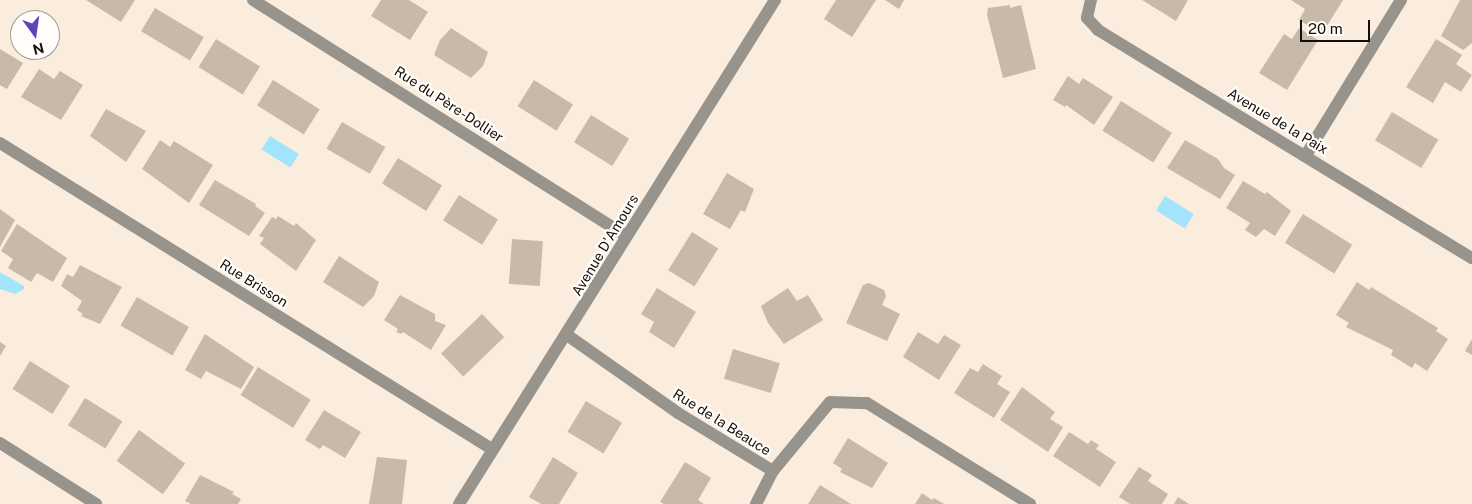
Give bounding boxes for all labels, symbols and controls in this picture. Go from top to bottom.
north arrow [10,10,60,60]
scale bar [1302,10,1372,42]
text: 20 m [1308,20,1343,37]
text: N [31,39,46,58]
street label: Rue du Père-Dollier [391,62,507,146]
street label: Avenue de la Paix [1225,84,1331,158]
street label: Avenue D'Amours [568,191,642,299]
street label: Rue Brisson [217,255,291,311]
street label: Rue de la Beauce [670,385,774,459]

